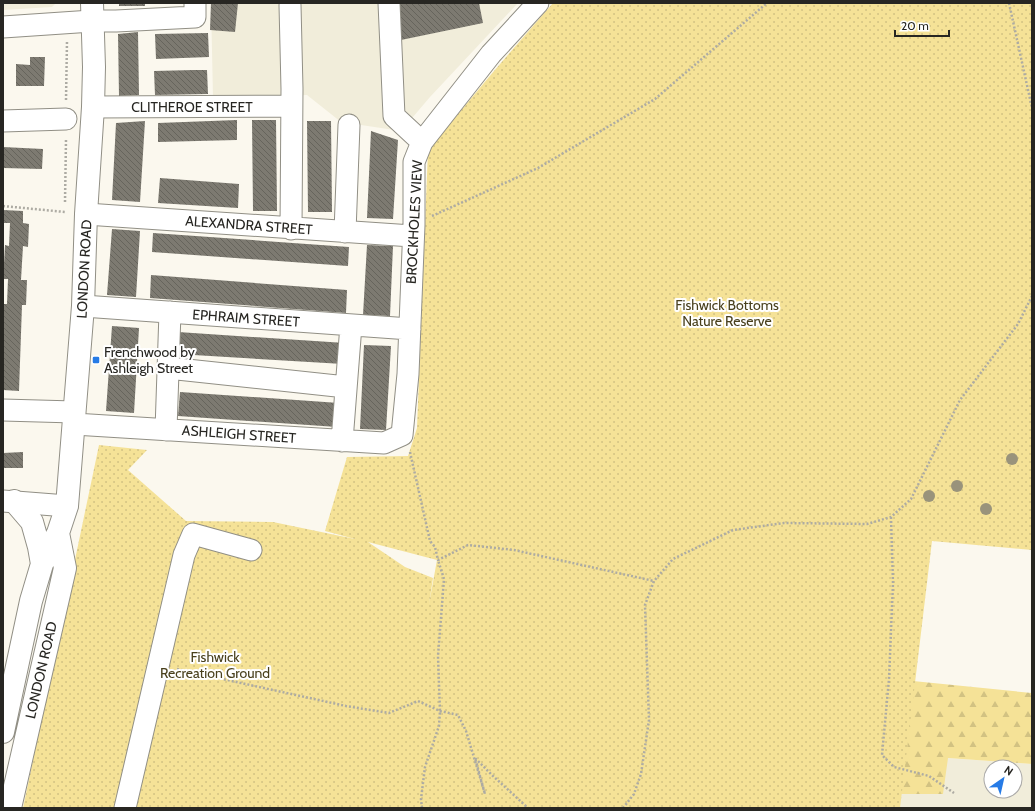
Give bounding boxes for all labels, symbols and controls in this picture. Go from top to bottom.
scale bar [895,12,949,38]
text: 20 m [901,18,929,33]
street label: CLITHEROE STREET [131,98,253,116]
street label: BROCKHOLES VIEW [402,159,426,284]
street label: ALEXANDRA STREET [185,212,314,238]
street label: LONDON ROAD [72,219,96,319]
park label: Fishwick Bottoms Nature Reserve [675,296,779,330]
street label: EPHRAIM STREET [192,305,301,331]
place label: Frenchwood by Ashleigh Street [104,343,195,377]
marker: Frenchwood by Ashleigh Street [91,355,101,365]
street label: ASHLEIGH STREET [181,421,297,447]
street label: LONDON ROAD [21,620,61,720]
park label: Fishwick Recreation Ground [160,648,270,682]
north arrow [983,759,1023,799]
text: N [1001,763,1016,779]

